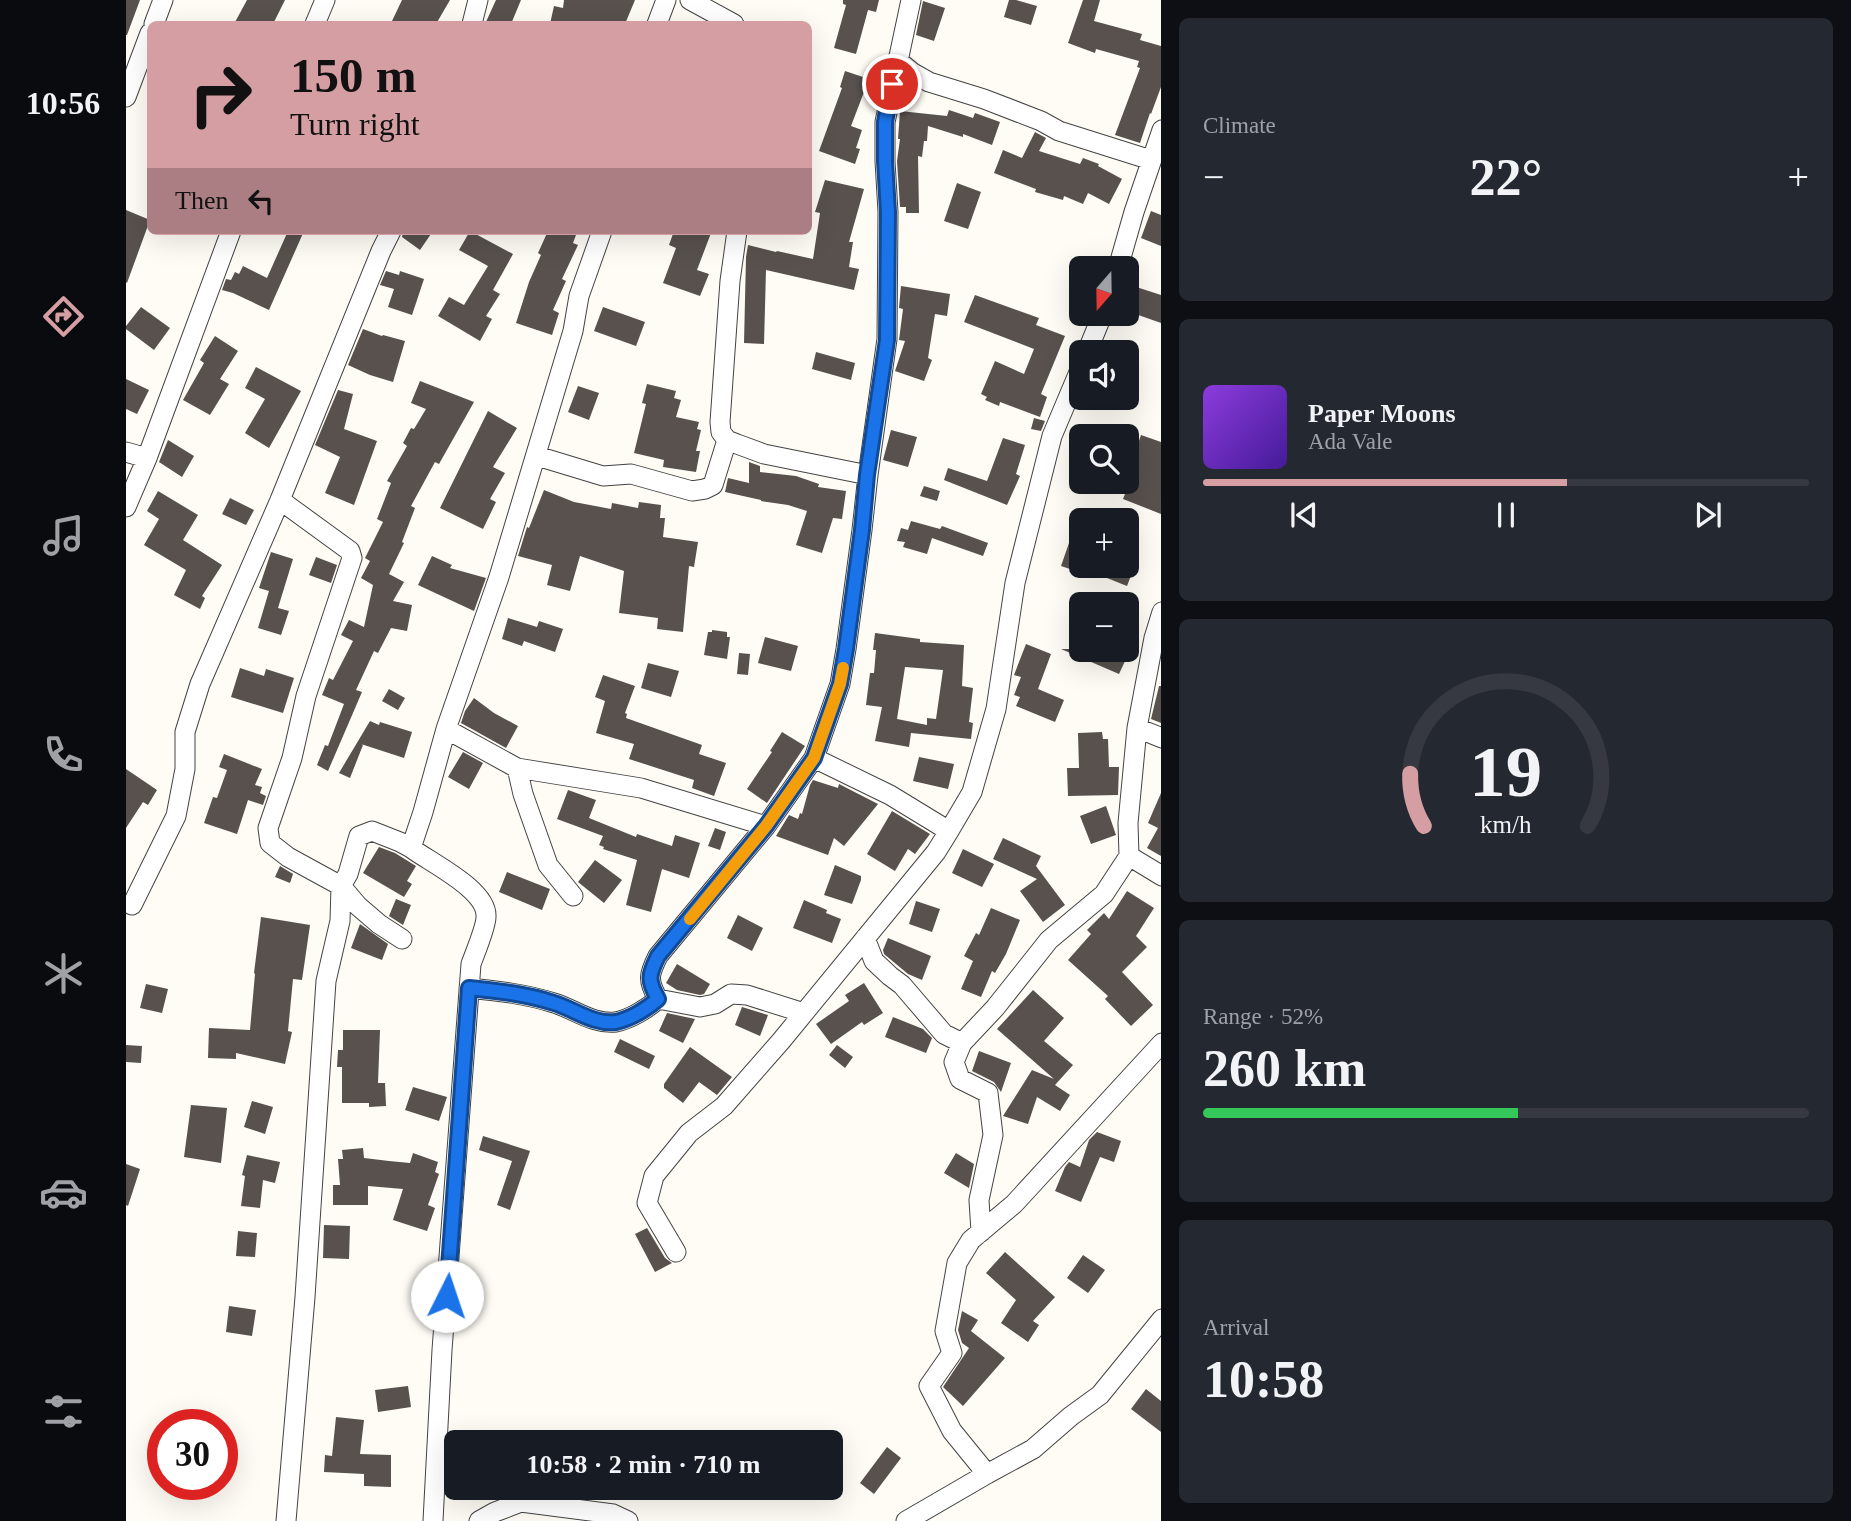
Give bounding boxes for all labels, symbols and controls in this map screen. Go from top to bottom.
text: 150 m [290,48,417,103]
icon: right [175,49,266,140]
pin [862,54,922,114]
icon: arrive [873,65,911,103]
text: 10:56 [26,85,100,121]
text: Turn right [290,106,420,142]
text: Climate [1203,113,1276,138]
text: 22° [1470,149,1542,206]
text: − [1203,156,1224,198]
text: + [1788,156,1809,198]
icon: left [242,182,280,220]
text: Then [175,186,228,215]
north arrow [1069,256,1139,326]
map controls [1069,256,1139,662]
icon: directions [39,292,88,341]
button: sound [1069,340,1139,410]
text: Paper Moons [1308,399,1456,428]
button: search [1069,424,1139,494]
text: Ada Vale [1308,429,1393,454]
icon: previous [1285,496,1323,534]
icon: pause [1487,496,1525,534]
icon: next [1689,496,1727,534]
button: + [1069,508,1139,578]
icon: music [39,511,88,560]
button: − [1069,592,1139,662]
icon: phone [39,730,88,779]
text: 19 [1470,732,1542,813]
text: km/h [1480,811,1532,838]
icon: climate [39,949,88,998]
text: Range · 52% [1203,1004,1323,1029]
text: 260 km [1203,1040,1366,1097]
icon: car [39,1168,88,1217]
position arrow [410,1259,484,1333]
text: Arrival [1203,1315,1269,1340]
text: 10:58 [1203,1351,1324,1408]
icon: filters [39,1387,88,1436]
speed limit sign: 30 [147,1409,238,1500]
text: 10:58 · 2 min · 710 m [527,1450,761,1479]

